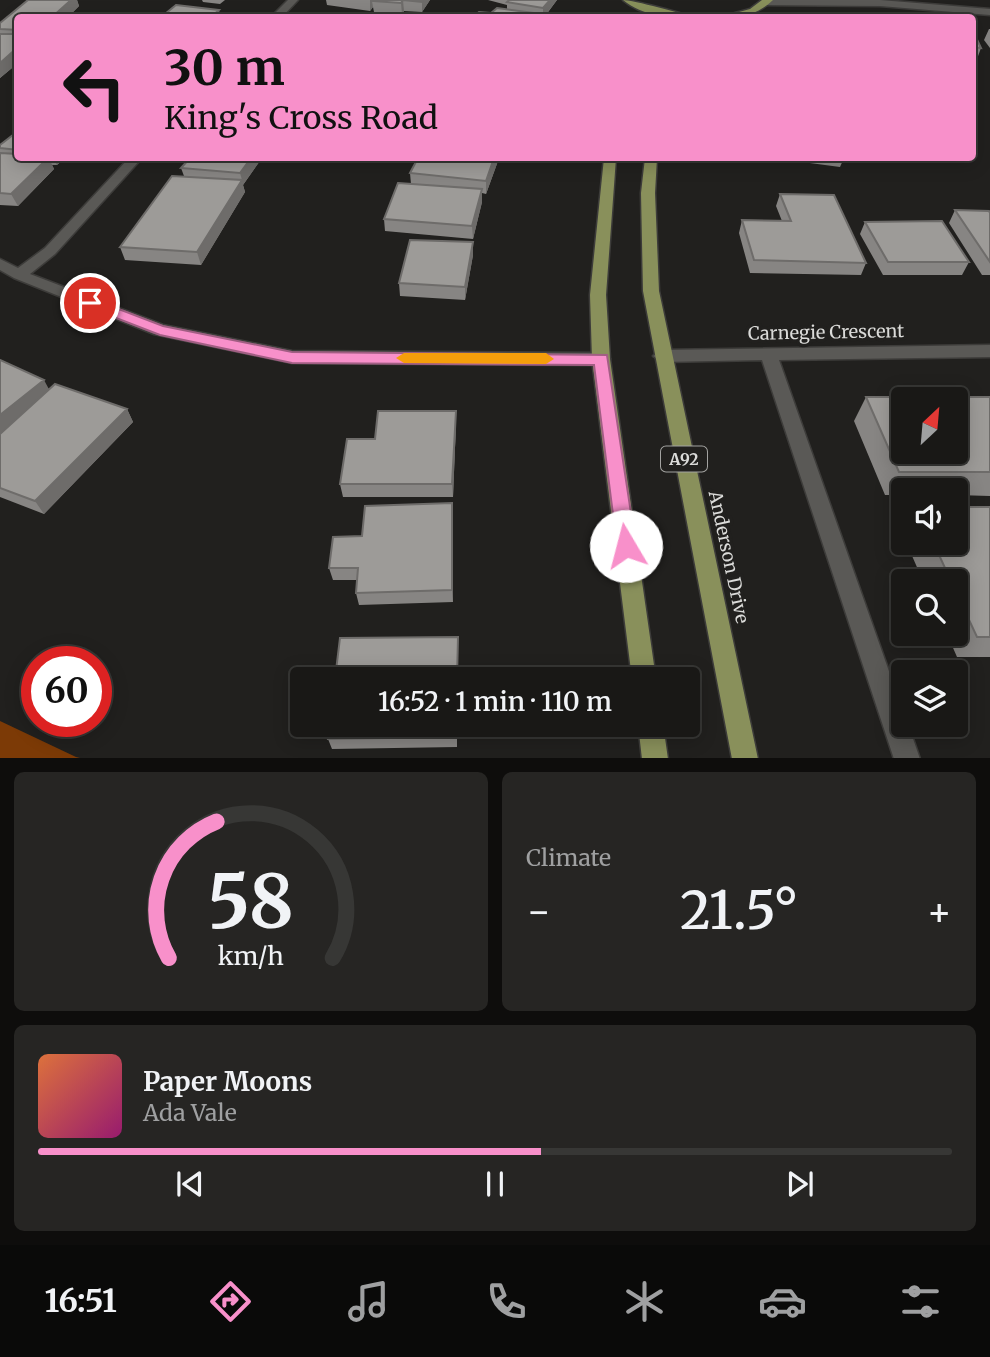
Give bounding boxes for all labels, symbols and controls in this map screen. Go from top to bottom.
text: 30 m [164,37,285,98]
icon: left [49,42,140,133]
text: King's Cross Road [164,98,438,138]
pin [60,273,120,333]
icon: arrive [71,284,109,322]
street label: Carnegie Crescent [748,319,904,345]
north arrow [891,387,968,464]
map controls [891,387,968,737]
road number: A92 [661,446,707,472]
button: sound [891,478,968,555]
street label: Anderson Drive [703,488,754,626]
position arrow [589,509,663,583]
button: search [891,569,968,646]
speed limit sign: 60 [21,646,112,737]
button: layers [891,660,968,737]
text: 16:52 · 1 min · 110 m [378,685,612,718]
text: Climate [526,843,611,872]
text: 58 [208,856,294,948]
text: 21.5° [680,878,798,943]
text: − [526,888,551,935]
text: + [927,888,952,935]
text: km/h [218,939,284,971]
text: Paper Moons [143,1065,312,1098]
text: Ada Vale [143,1098,237,1127]
icon: previous [171,1165,209,1203]
icon: pause [476,1165,514,1203]
icon: next [781,1165,819,1203]
icon: directions [206,1277,255,1326]
icon: music [344,1277,393,1326]
icon: phone [482,1277,531,1326]
icon: climate [620,1277,669,1326]
icon: car [758,1277,807,1326]
icon: filters [896,1277,945,1326]
text: 16:51 [45,1281,117,1321]

